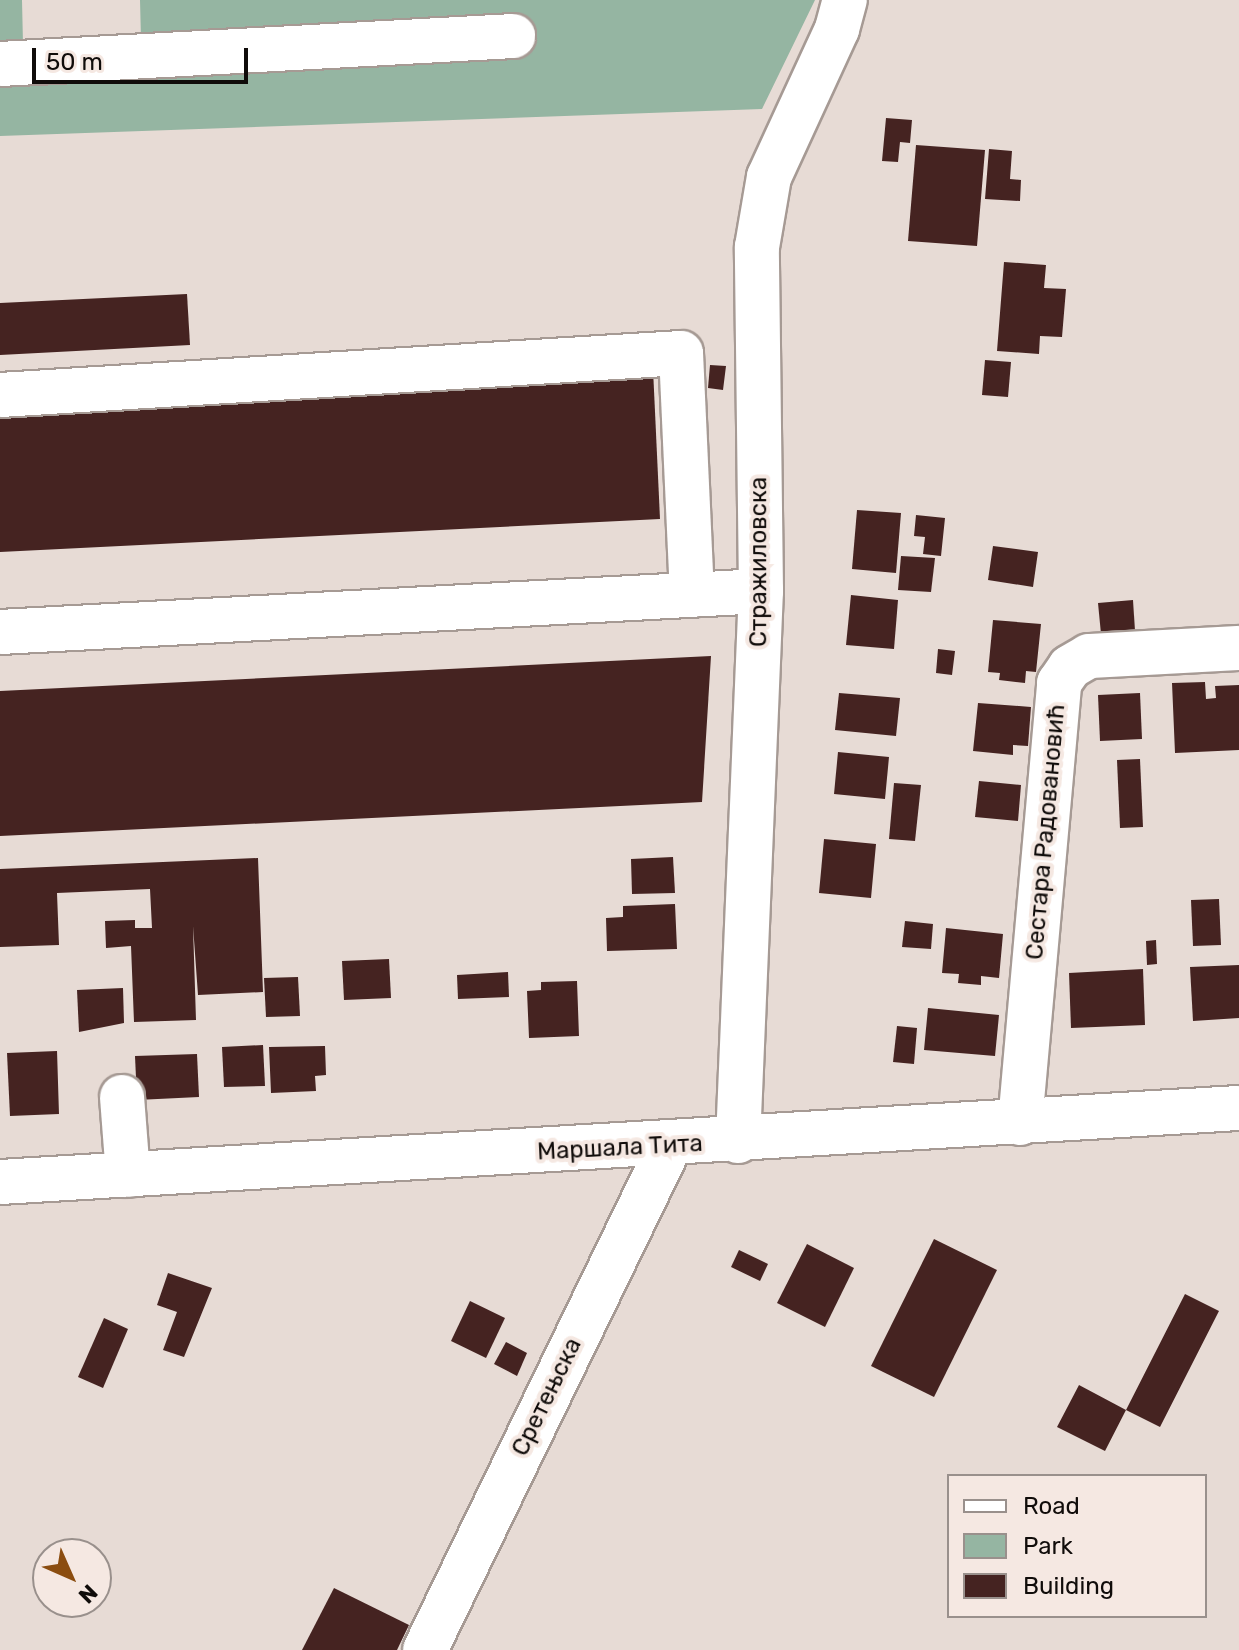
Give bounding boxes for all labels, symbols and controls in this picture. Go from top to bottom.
scale bar [36,32,252,82]
text: 50 m [46,48,103,76]
street label: Стражиловска [745,477,773,647]
street label: Сестара Радовановић [1020,703,1072,961]
street label: Маршала Тита [536,1129,704,1167]
street label: Сретењска [506,1333,588,1461]
legend [947,1474,1207,1618]
text: Road [1023,1492,1080,1520]
text: Park [1023,1532,1073,1560]
north arrow [32,1538,112,1618]
text: Building [1023,1572,1114,1600]
text: N [73,1579,103,1609]

